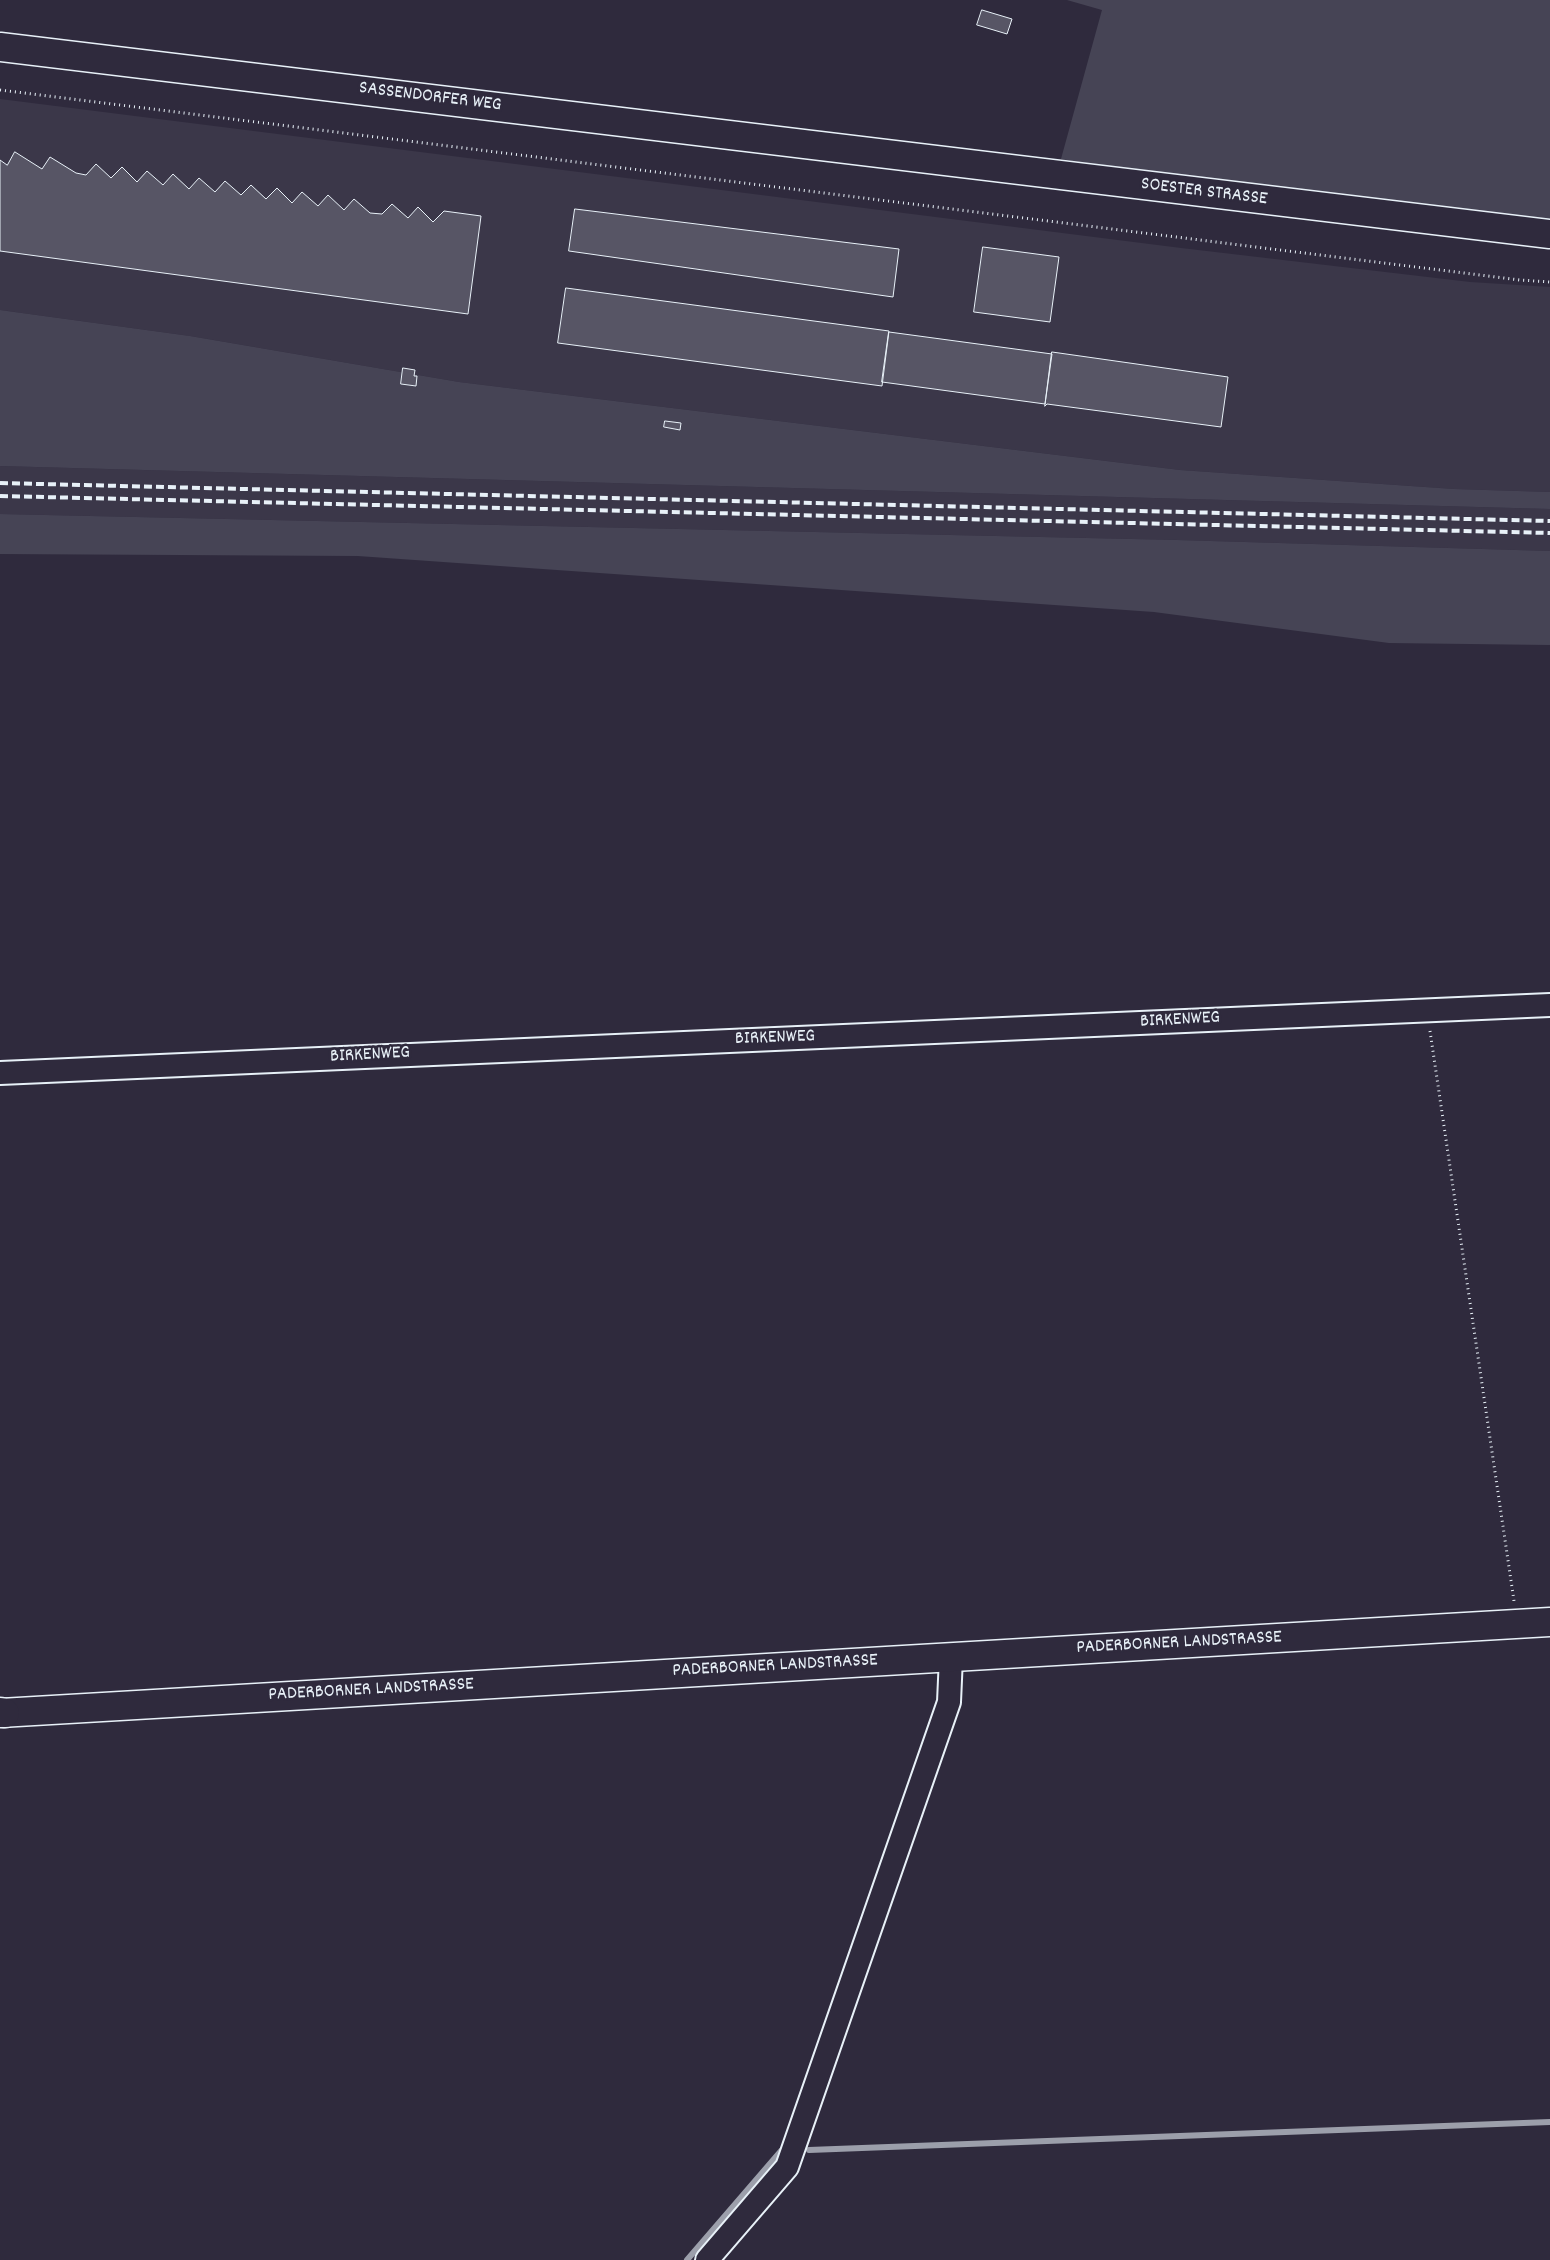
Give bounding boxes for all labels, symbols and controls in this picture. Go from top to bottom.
street label: SASSENDORFER WEG [357,78,503,118]
street label: SOESTER STRASSE [1140,174,1268,212]
street label: BIRKENWEG [1139,1008,1221,1034]
street label: BIRKENWEG [735,1026,815,1052]
street label: BIRKENWEG [329,1043,411,1069]
street label: PADERBORNER LANDSTRASSE [1076,1627,1282,1661]
street label: PADERBORNER LANDSTRASSE [672,1650,878,1684]
street label: PADERBORNER LANDSTRASSE [268,1674,474,1708]

